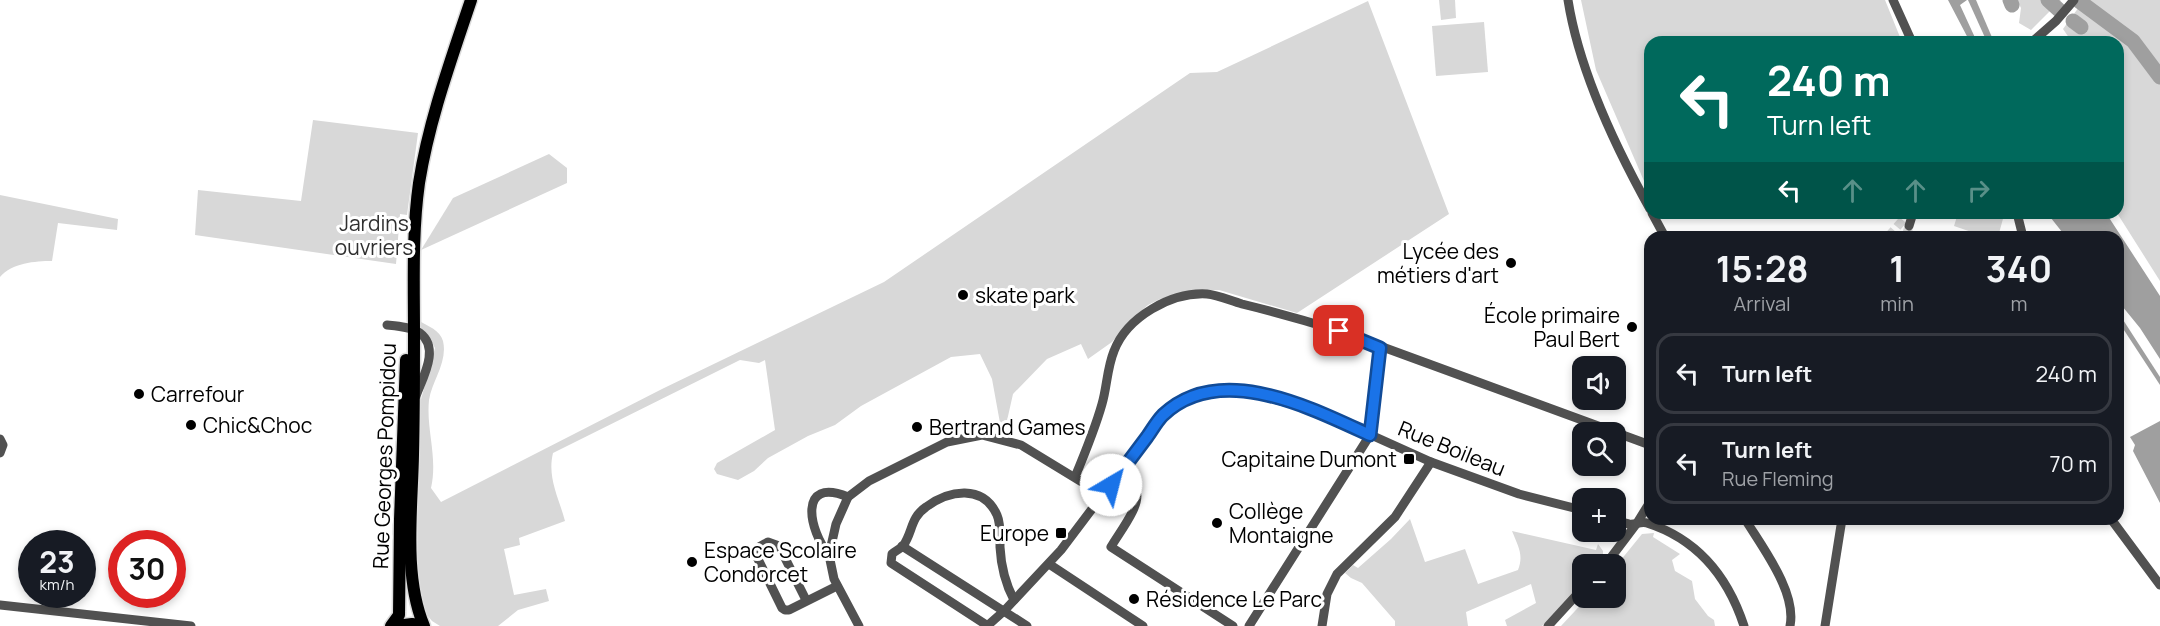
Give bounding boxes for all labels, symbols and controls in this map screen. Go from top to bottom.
text: 240 m [1767,51,1891,109]
icon: left [1668,60,1746,138]
text: Turn left [1767,106,1871,143]
icon: left [1773,174,1806,207]
icon: ahead [1836,174,1869,207]
icon: ahead [1899,174,1932,207]
icon: right [1962,174,1995,207]
park label: Jardins ouvriers [335,209,413,261]
place label: Lycée des métiers d'art [1377,237,1499,289]
text: 15:28 [1716,244,1809,293]
text: 1 [1889,244,1905,293]
text: 340 [1986,244,2052,293]
marker: Lycée des métiers d'art [1504,256,1518,270]
place label: skate park [975,281,1075,309]
marker: skate park [956,288,970,302]
text: Arrival [1734,290,1791,317]
text: min [1880,290,1914,317]
text: m [2010,290,2027,317]
place label: École primaire Paul Bert [1484,301,1620,353]
pin [1313,305,1364,356]
icon: arrive [1322,314,1355,347]
marker: École primaire Paul Bert [1625,320,1639,334]
street label: Rue Georges Pompidou [366,342,402,570]
map controls [1572,356,1626,608]
button: sound [1572,356,1626,410]
icon: left [1671,357,1704,390]
text: Turn left [1722,359,1812,389]
text: 240 m [2035,359,2097,389]
place label: Carrefour [151,380,245,408]
marker: Carrefour [132,387,146,401]
place label: Chic&Choc [203,411,312,439]
place label: Bertrand Games [929,413,1086,441]
street label: Rue Boileau [1394,414,1510,482]
marker: Chic&Choc [184,418,198,432]
marker: Bertrand Games [910,420,924,434]
button: search [1572,422,1626,476]
text: Turn left [1722,435,1812,465]
place label: Capitaine Dumont [1221,445,1397,473]
icon: left [1671,447,1704,480]
text: 70 m [2049,449,2097,479]
marker: Capitaine Dumont [1402,452,1416,466]
position arrow [1079,453,1143,517]
text: Rue Fleming [1722,465,1834,492]
button: + [1572,488,1626,542]
place label: Collège Montaigne [1229,497,1334,549]
marker: Collège Montaigne [1210,516,1224,530]
place label: Europe [980,519,1049,547]
marker: Europe [1054,526,1068,540]
speed limit sign: 30 [108,530,186,608]
place label: Espace Scolaire Condorcet [704,536,857,588]
text: 23 [39,541,75,582]
button: − [1572,554,1626,608]
marker: Espace Scolaire Condorcet [685,555,699,569]
text: km/h [40,574,74,595]
place label: Résidence Le Parc [1146,585,1322,613]
marker: Résidence Le Parc [1127,592,1141,606]

